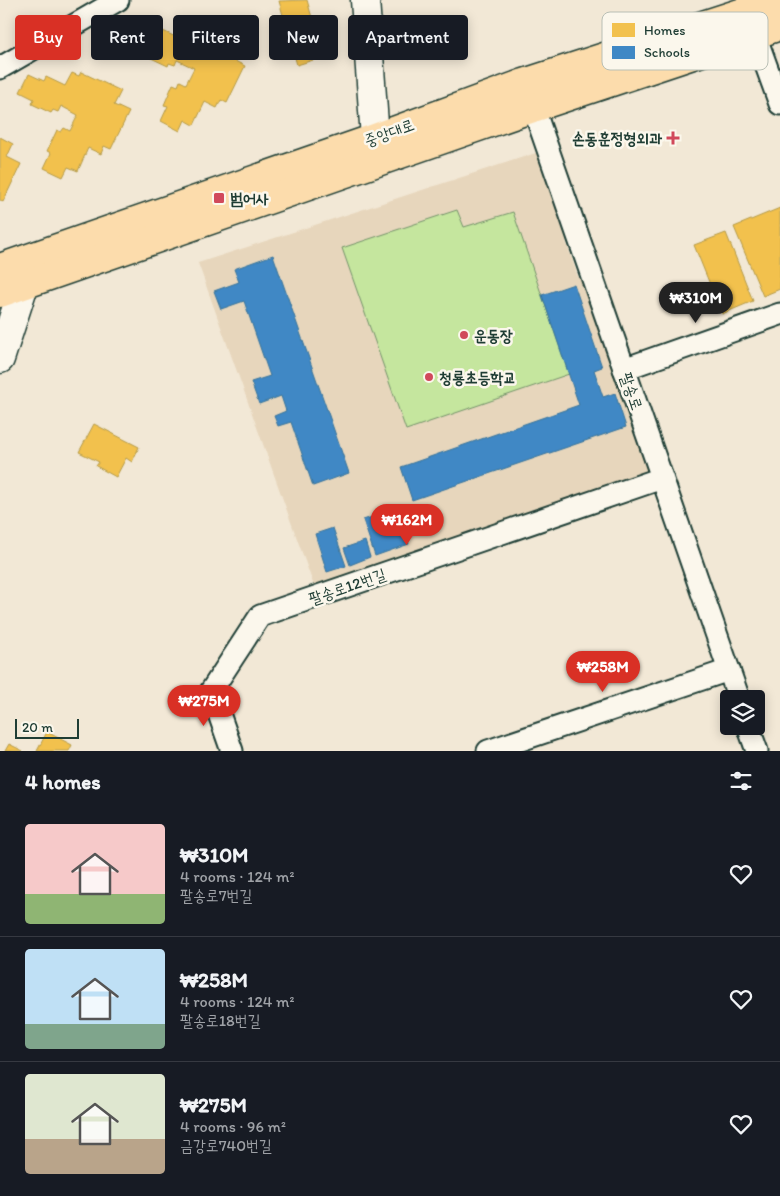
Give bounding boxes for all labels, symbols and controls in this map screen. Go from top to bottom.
legend [602,12,768,70]
chip: Buy [15,15,81,60]
chip: Rent [91,15,163,60]
chip: Filters [173,15,259,60]
chip: New [269,15,338,60]
chip: Apartment [348,15,468,60]
text: Homes [644,22,686,39]
text: Schools [644,44,690,61]
street label: 중앙대로 [362,115,417,150]
place label: 손동훈정형외과 [572,129,662,148]
marker: 손동훈정형외과 [666,131,680,145]
place label: 범어사 [230,189,269,208]
marker: 범어사 [212,191,226,205]
pin: ₩310M [661,282,731,324]
text: ₩310M [670,288,722,307]
place label: 운동장 [474,326,513,345]
marker: 운동장 [458,329,470,341]
place label: 청룡초등학교 [439,368,516,387]
street label: 팔송로 [616,370,647,413]
marker: 청룡초등학교 [423,371,435,383]
pin: ₩162M [372,504,442,546]
text: ₩162M [382,510,432,529]
street label: 팔송로12번길 [306,564,388,609]
pin: ₩258M [568,650,638,693]
text: ₩258M [577,657,629,676]
pin: ₩275M [169,684,239,727]
map controls [720,690,765,735]
button: layers [720,690,765,735]
text: ₩275M [178,691,230,710]
scale bar [15,716,79,739]
text: 20 m [22,719,53,736]
icon: filters [727,767,755,795]
text: 4 homes [25,769,101,794]
text: ₩310M [180,842,249,867]
icon: home [65,844,125,904]
icon: heart [727,860,755,888]
text: 4 rooms · 124 m² [180,867,295,886]
text: 팔송로7번길 [180,886,252,905]
text: ₩258M [180,967,248,992]
icon: home [65,969,125,1029]
icon: heart [727,985,755,1013]
text: 4 rooms · 124 m² [180,992,295,1011]
text: 팔송로18번길 [180,1011,261,1030]
text: ₩275M [180,1092,247,1117]
icon: home [65,1094,125,1154]
icon: heart [727,1110,755,1138]
text: 4 rooms · 96 m² [180,1117,286,1136]
text: 금강로740번길 [180,1136,272,1155]

